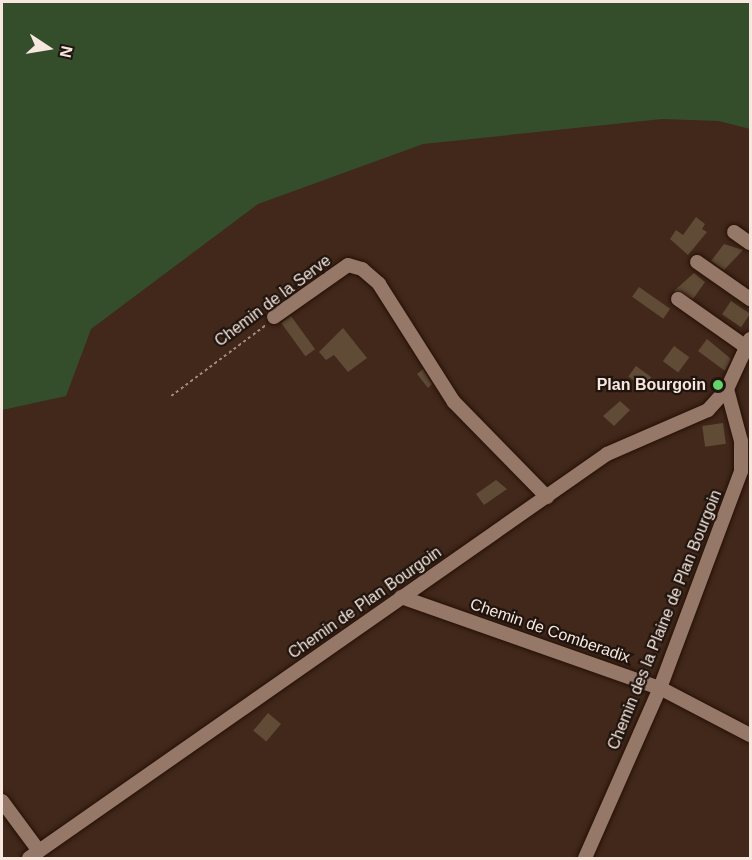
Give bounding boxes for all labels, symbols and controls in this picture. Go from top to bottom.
north arrow [18,18,78,78]
text: N [57,44,76,59]
street label: Chemin de la Serve [211,251,335,351]
place label: Plan Bourgoin [597,375,706,395]
marker: Plan Bourgoin [711,378,725,392]
street label: Chemin des la Plaine de Plan Bourgoin [604,487,726,753]
street label: Chemin de Plan Bourgoin [285,543,445,663]
street label: Chemin de Comberadix [467,595,633,667]

